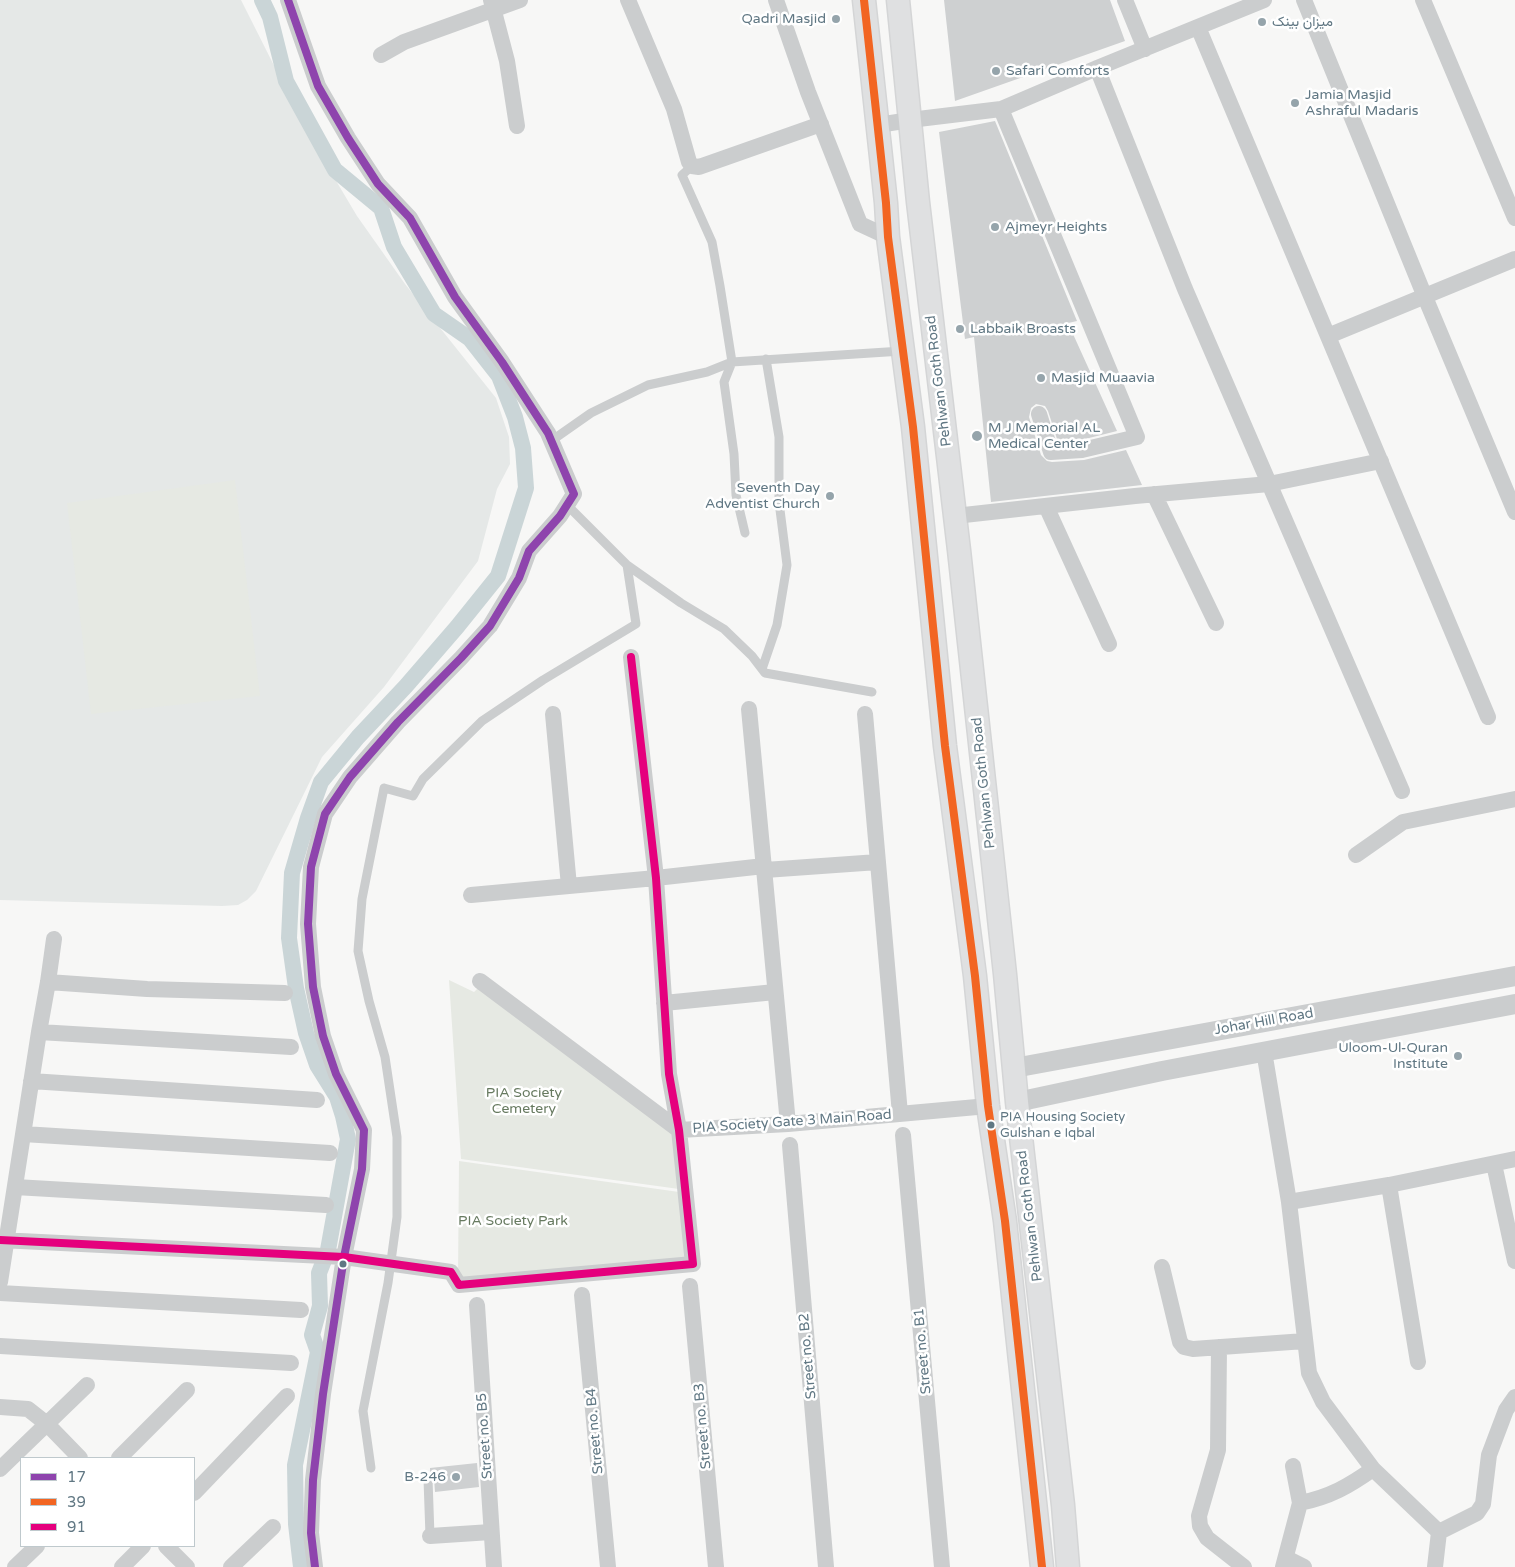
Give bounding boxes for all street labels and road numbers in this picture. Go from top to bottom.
street label: Pehlwan Goth Road [923,315,955,447]
street label: Pehlwan Goth Road [969,717,999,849]
street label: Johar Hill Road [1213,1005,1315,1039]
street label: PIA Society Gate 3 Main Road [692,1107,892,1137]
street label: Pehlwan Goth Road [1014,1150,1046,1282]
street label: Street no. B1 [911,1307,935,1395]
street label: Street no. B2 [796,1312,820,1400]
street label: Street no. B3 [691,1382,715,1470]
street label: Street no. B4 [583,1387,607,1475]
street label: Street no. B5 [474,1392,496,1480]

